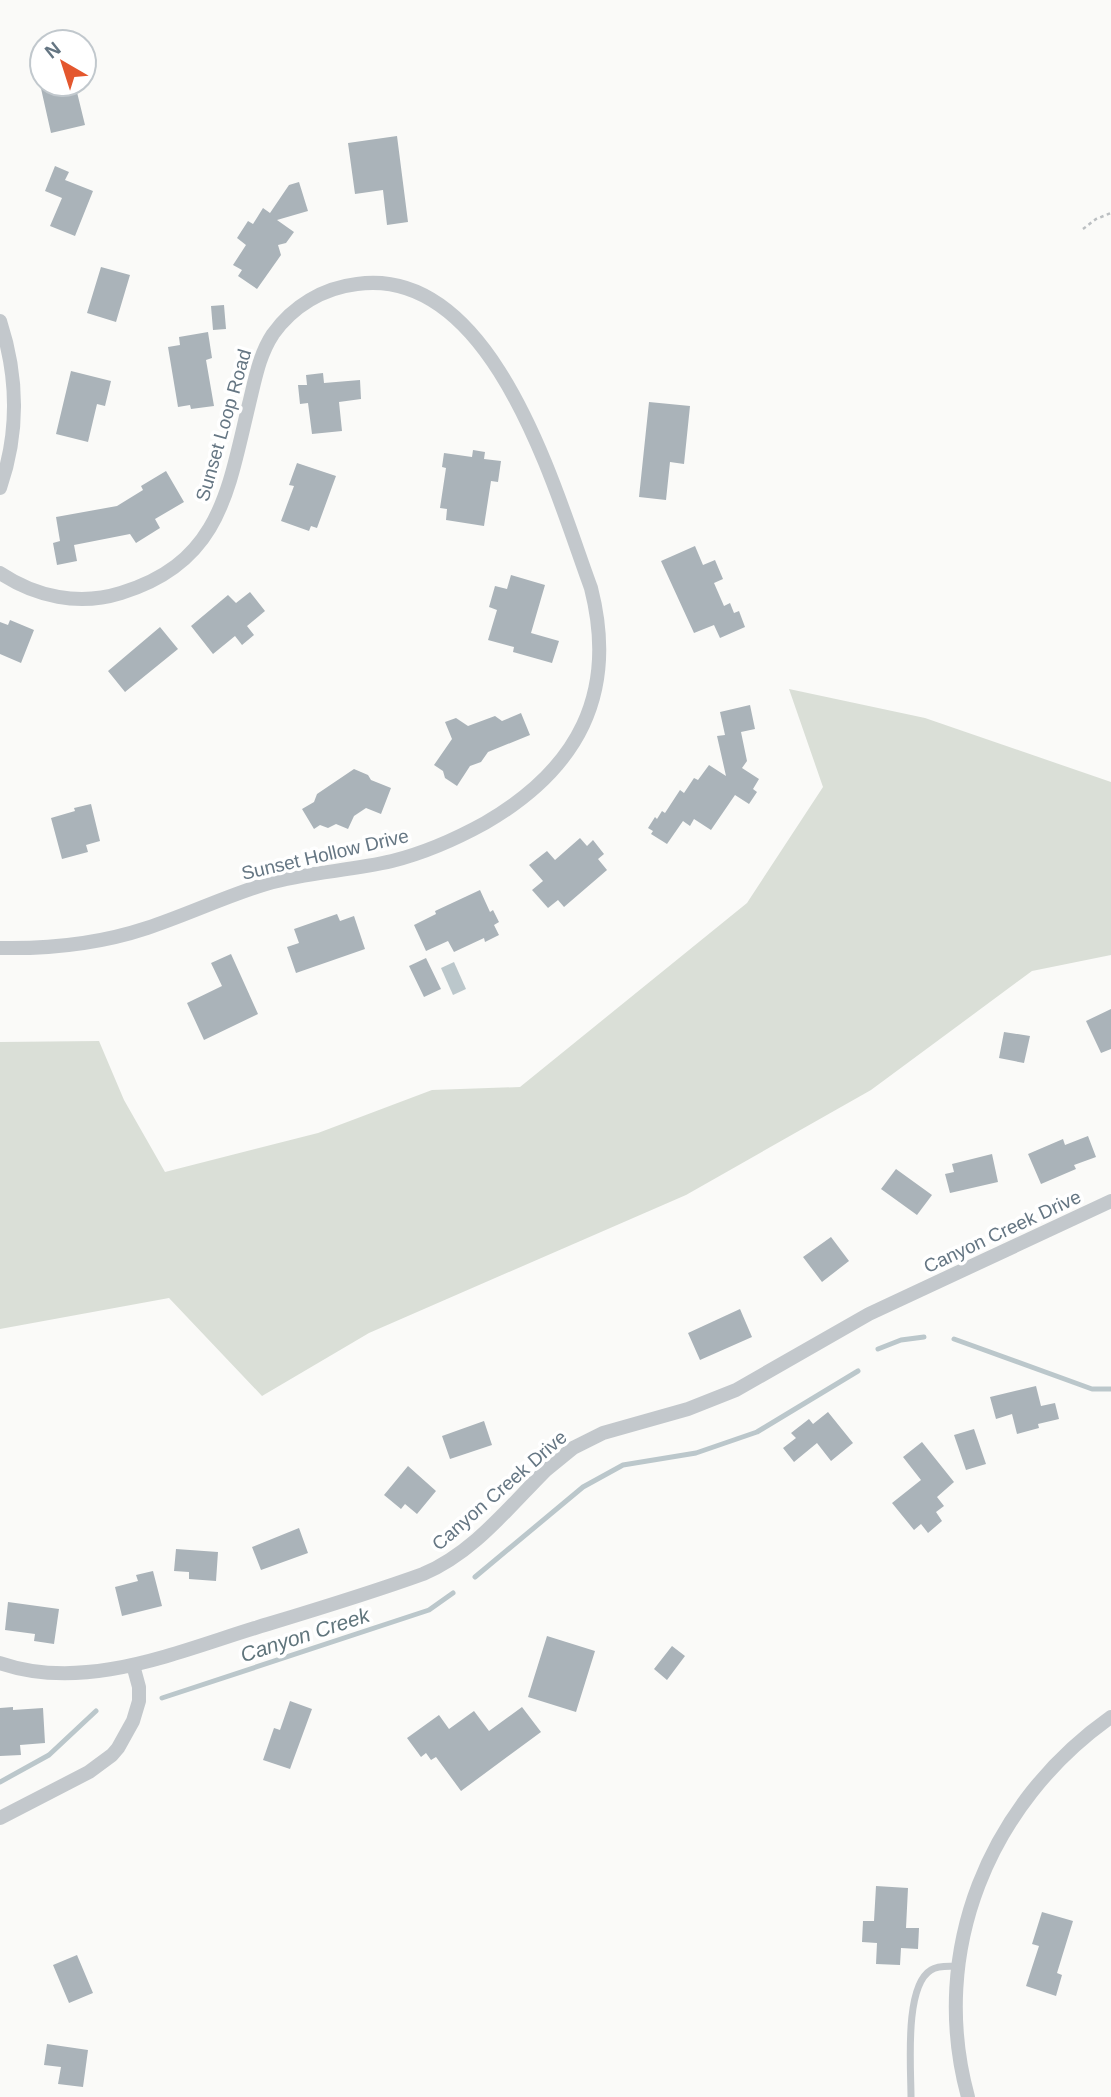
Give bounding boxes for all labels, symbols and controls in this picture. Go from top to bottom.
north arrow [28,28,98,98]
text: N [41,38,65,63]
street label: Sunset Loop Road [192,347,255,504]
street label: Sunset Hollow Drive [239,825,411,884]
street label: Canyon Creek Drive [920,1186,1084,1277]
street label: Canyon Creek Drive [428,1426,571,1554]
water label: Canyon Creek [237,1602,374,1666]

